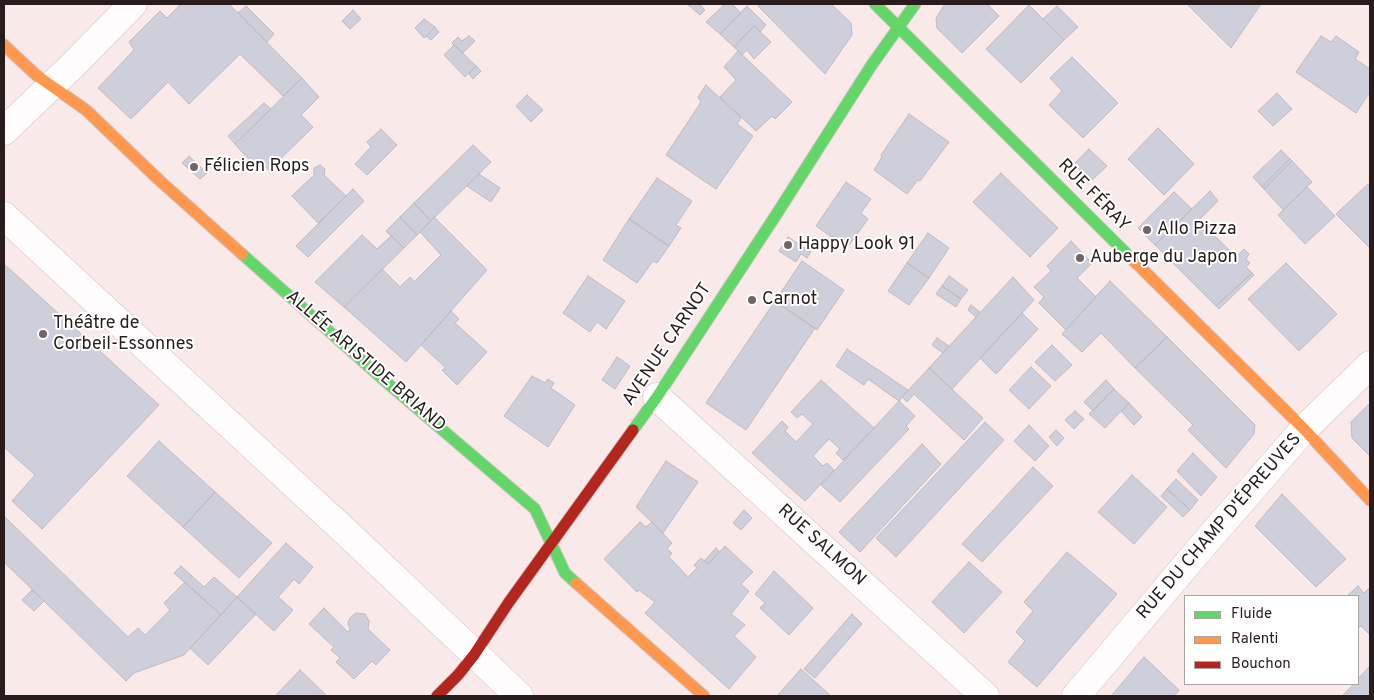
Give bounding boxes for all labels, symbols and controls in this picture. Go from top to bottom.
street label: RUE FÉRAY [1052,155,1134,237]
place label: Félicien Rops [204,156,309,178]
marker: Félicien Rops [188,161,200,173]
place label: Allo Pizza [1157,219,1236,241]
marker: Allo Pizza [1141,224,1153,236]
place label: Happy Look 91 [798,234,915,256]
marker: Happy Look 91 [782,239,794,251]
place label: Auberge du Japon [1090,247,1238,269]
marker: Auberge du Japon [1074,252,1086,264]
street label: AVENUE CARNOT [619,280,717,410]
street label: ALLÉE ARISTIDE BRIAND [281,287,449,437]
place label: Carnot [762,289,817,311]
marker: Carnot [746,294,758,306]
place label: Théâtre de Corbeil-Essonnes [53,313,194,356]
marker: Théâtre de Corbeil-Essonnes [37,328,49,340]
street label: RUE DU CHAMP D'ÉPREUVES [1133,429,1307,625]
street label: RUE SALMON [772,501,870,591]
legend [1184,595,1359,685]
text: Fluide [1231,605,1272,624]
text: Ralenti [1231,630,1278,649]
text: Bouchon [1231,655,1291,674]

